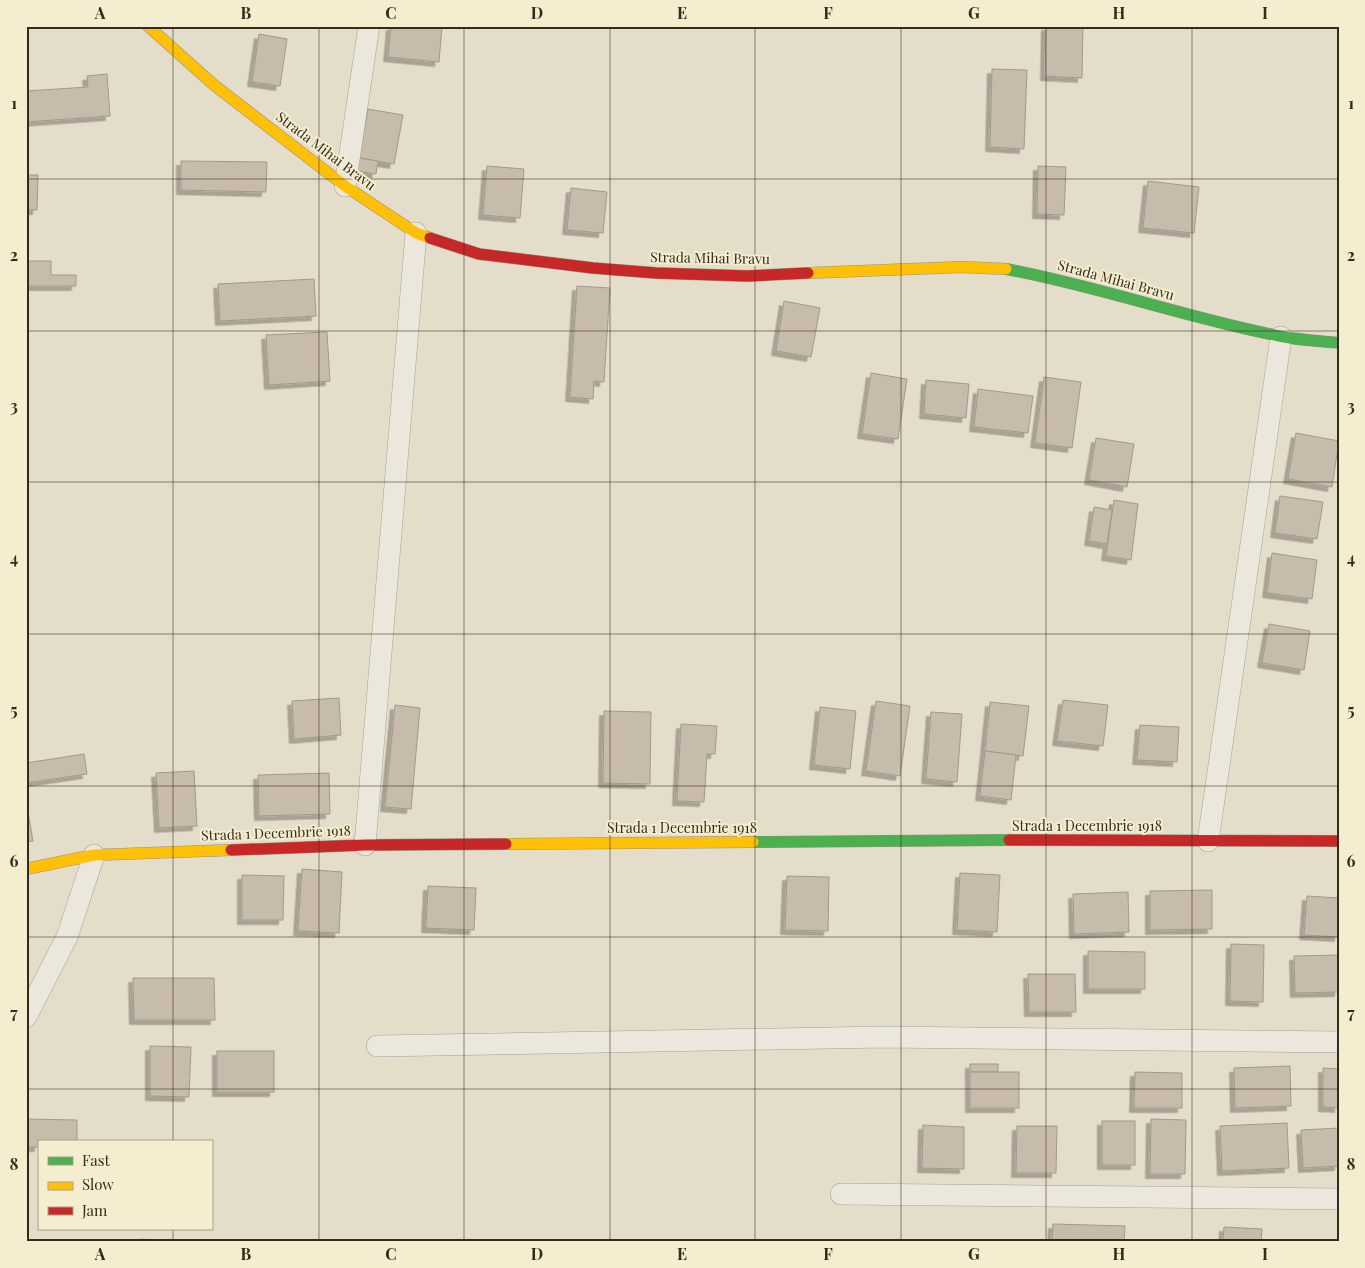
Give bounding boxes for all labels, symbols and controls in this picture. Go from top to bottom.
text: A [94,2,106,23]
text: B [241,2,252,23]
text: C [385,2,397,23]
text: D [531,2,543,23]
text: E [677,2,687,23]
text: F [823,2,833,23]
text: G [968,2,980,23]
text: H [1113,2,1126,23]
text: I [1262,2,1268,23]
text: 1 [11,92,17,113]
text: 1 [1348,92,1354,113]
street label: Strada Mihai Bravu [273,107,380,194]
text: 2 [10,244,18,265]
text: 2 [1347,244,1355,265]
street label: Strada Mihai Bravu [650,247,770,268]
street label: Strada Mihai Bravu [1056,255,1177,304]
text: 3 [10,395,18,416]
text: 3 [1347,395,1355,416]
text: 4 [10,547,18,568]
text: 4 [1347,547,1355,568]
text: 5 [10,699,18,720]
text: 5 [1347,699,1355,720]
street label: Strada 1 Decembrie 1918 [1012,816,1162,835]
street label: Strada 1 Decembrie 1918 [607,818,757,837]
street label: Strada 1 Decembrie 1918 [201,820,351,845]
text: 6 [10,850,19,871]
text: 6 [1347,850,1356,871]
text: 7 [10,1002,18,1023]
text: 7 [1347,1002,1355,1023]
legend [38,1140,212,1230]
text: Fast [82,1150,111,1170]
text: 8 [10,1153,19,1174]
text: 8 [1347,1153,1356,1174]
text: Slow [82,1174,114,1194]
text: Jam [81,1200,108,1220]
text: A [94,1243,106,1264]
text: B [241,1243,252,1264]
text: C [385,1243,397,1264]
text: D [531,1243,543,1264]
text: E [677,1243,687,1264]
text: F [823,1243,833,1264]
text: G [968,1243,980,1264]
text: H [1113,1243,1126,1264]
text: I [1262,1243,1268,1264]

